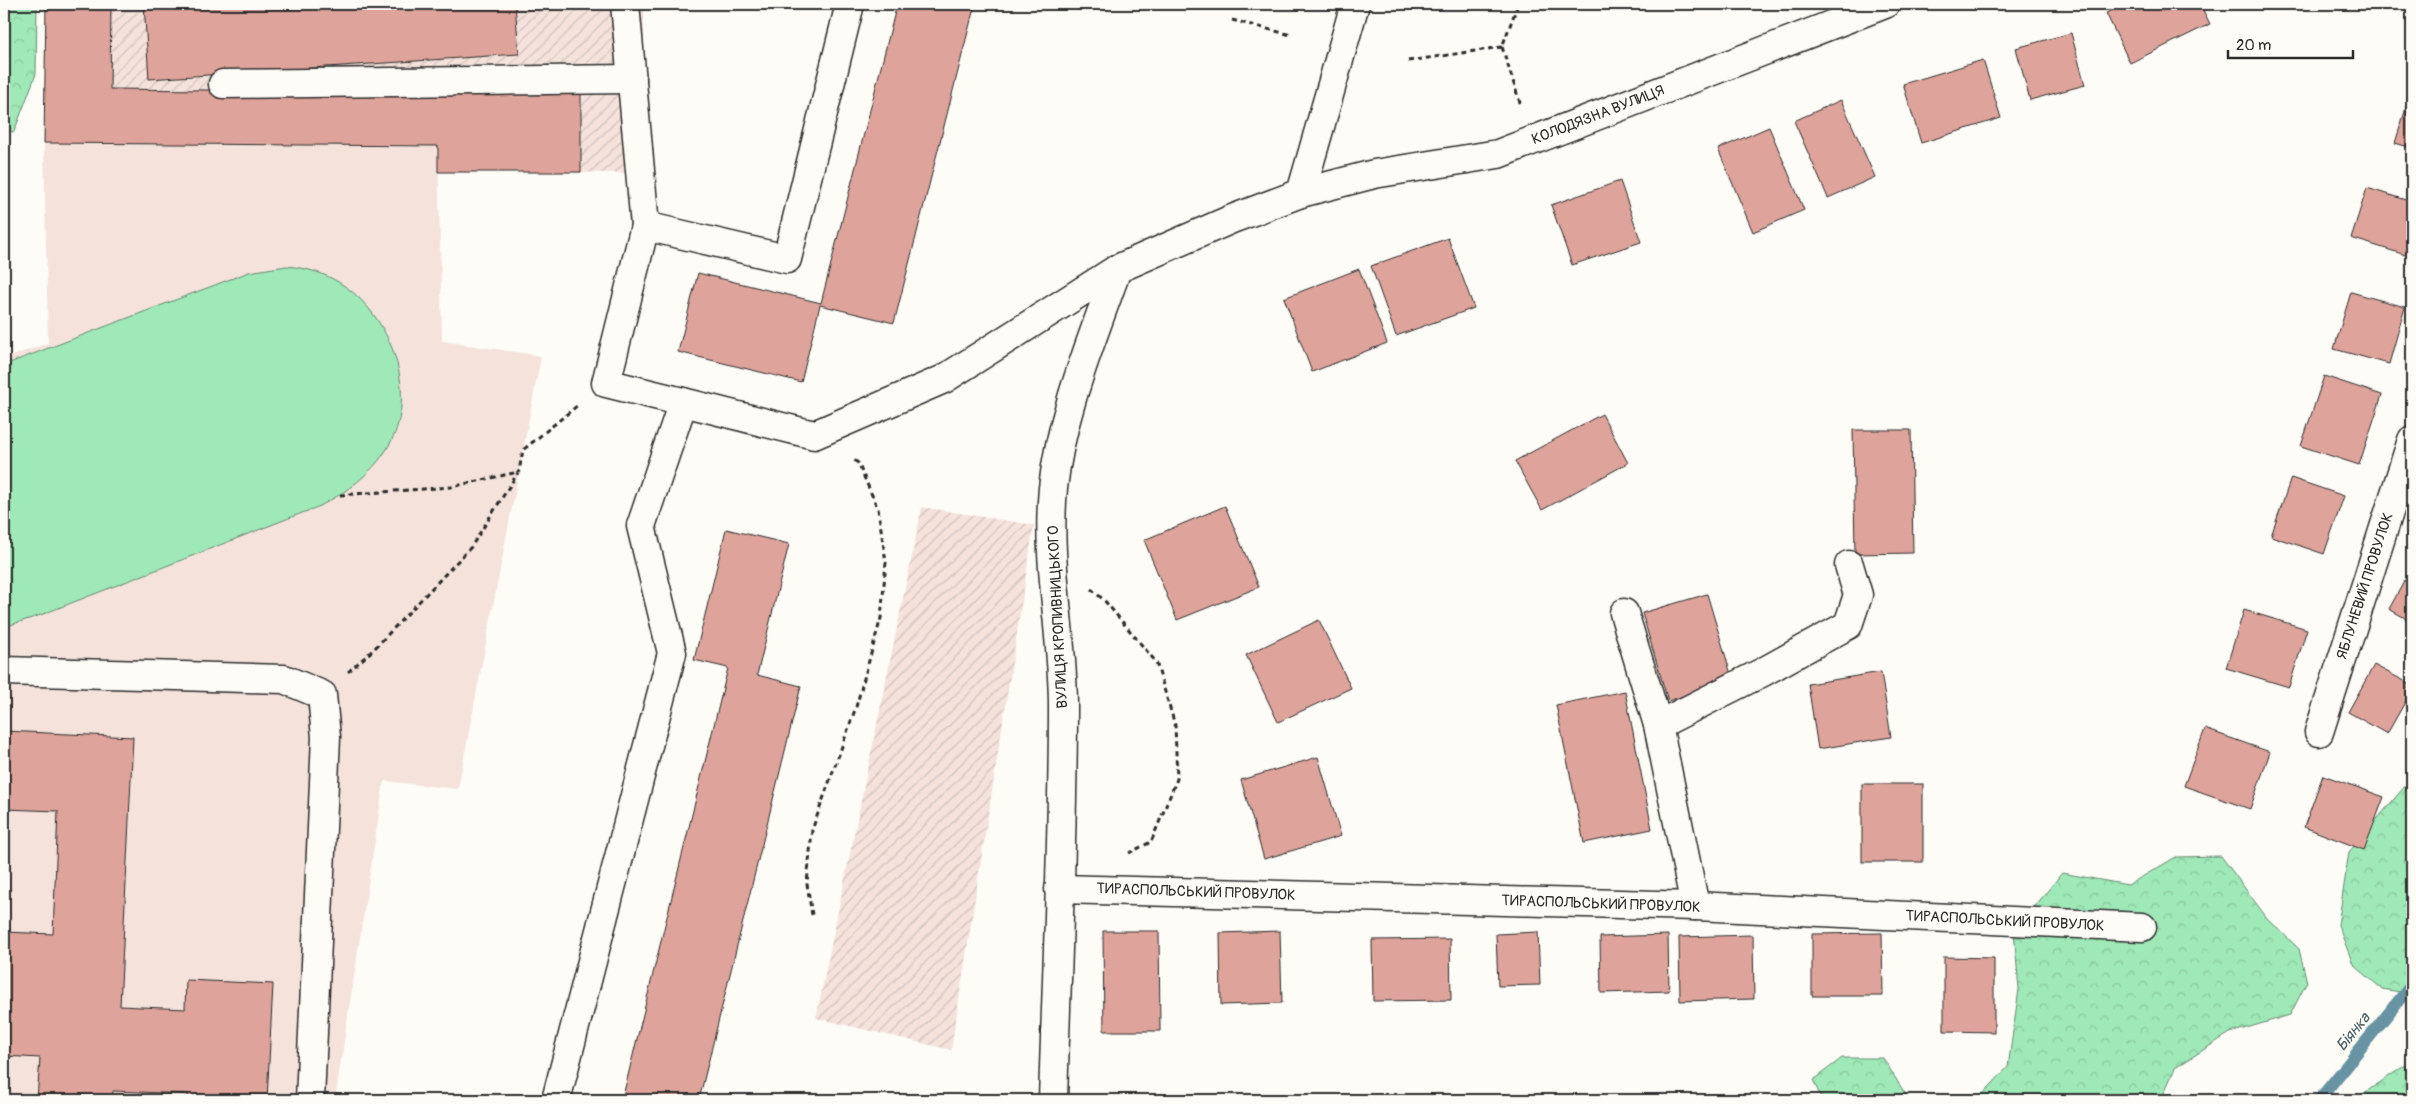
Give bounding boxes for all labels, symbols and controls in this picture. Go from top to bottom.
scale bar [2228,28,2354,60]
text: 20 m [2236,36,2271,55]
street label: КОЛОДЯЗНА ВУЛИЦЯ [1529,81,1667,149]
street label: ЯБЛУНЕВИЙ ПРОВУЛОК [2332,510,2398,662]
street label: ВУЛИЦЯ КРОПИВНИЦЬКОГО [1044,525,1072,709]
street label: ТИРАСПОЛЬСЬКИЙ ПРОВУЛОК [1096,879,1296,905]
street label: ТИРАСПОЛЬСЬКИЙ ПРОВУЛОК [1501,891,1701,917]
street label: ТИРАСПОЛЬСЬКИЙ ПРОВУЛОК [1905,906,2105,936]
water label: Біянка [2331,1008,2375,1055]

